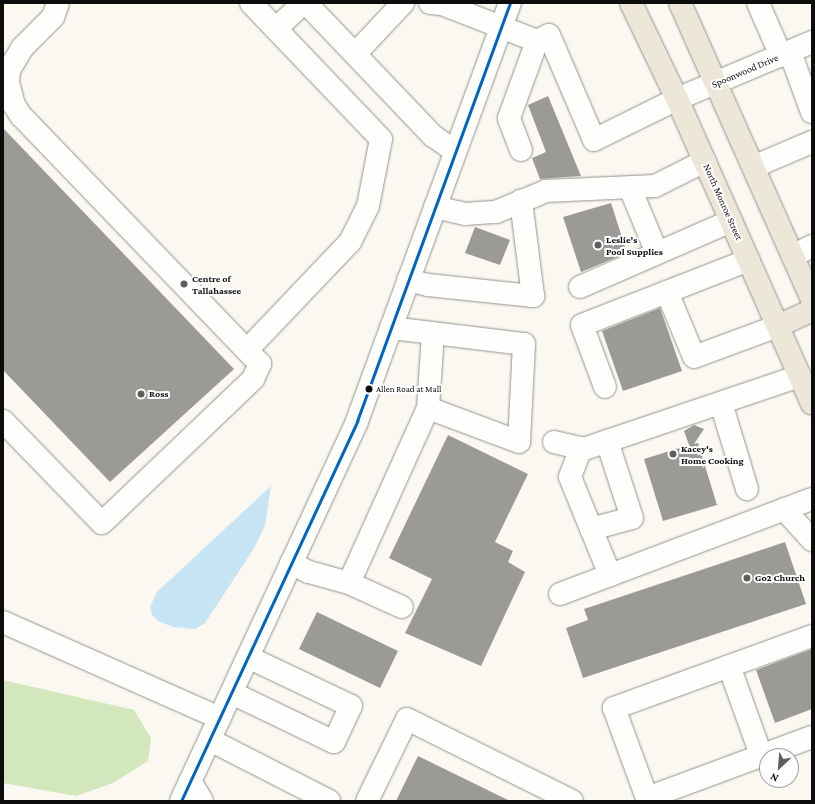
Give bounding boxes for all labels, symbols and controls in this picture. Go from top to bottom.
street label: Spoonwood Drive [710,52,780,90]
street label: North Monroe Street [701,162,745,242]
place label: Leslie's Pool Supplies [606,233,663,256]
marker: Leslie's Pool Supplies [593,240,603,250]
place label: Centre of Tallahassee [192,272,241,296]
marker: Centre of Tallahassee [179,279,189,289]
marker: Allen Road at Mall [364,384,374,394]
place label: Allen Road at Mall [376,384,441,394]
place label: Ross [149,388,168,400]
marker: Ross [136,389,146,399]
place label: Kacey's Home Cooking [681,442,744,466]
marker: Kacey's Home Cooking [668,449,678,459]
place label: Go2 Church [755,572,805,584]
marker: Go2 Church [742,573,752,583]
north arrow [759,748,799,788]
text: N [768,771,780,785]

